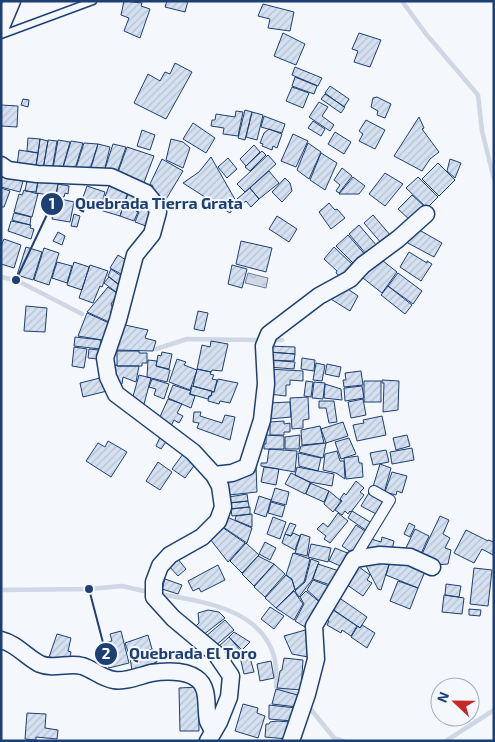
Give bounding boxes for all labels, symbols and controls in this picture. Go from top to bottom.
callout: Quebrada Tierra Grata [40,188,253,219]
text: Quebrada Tierra Grata [75,193,243,213]
text: 1 [49,194,55,212]
callout: Quebrada El Toro [94,638,267,669]
text: Quebrada El Toro [129,643,257,663]
text: 2 [102,644,111,662]
north arrow [430,677,480,727]
text: N [433,689,452,705]

